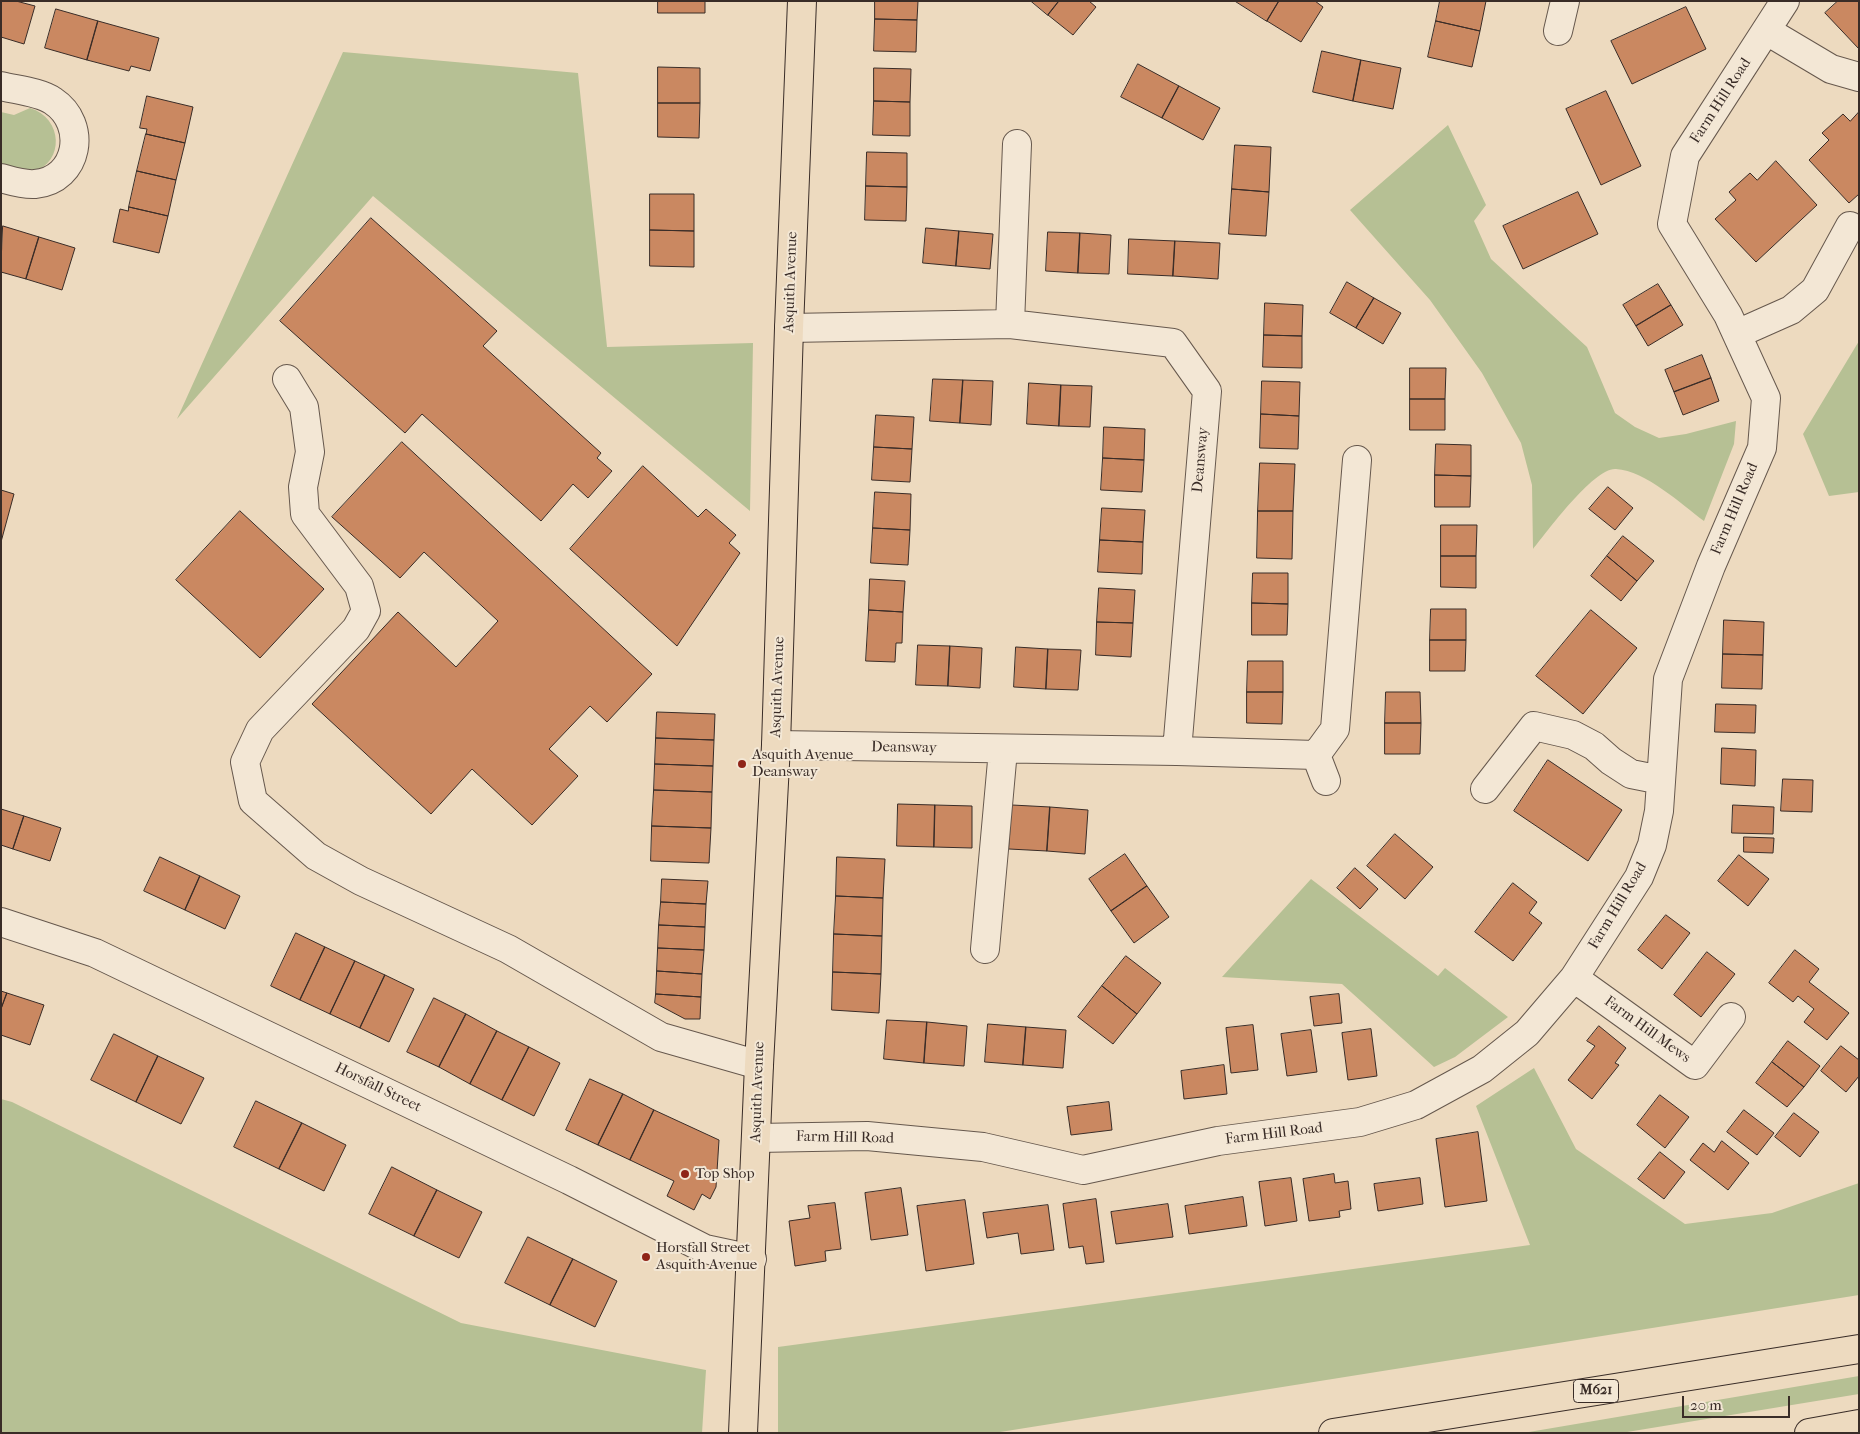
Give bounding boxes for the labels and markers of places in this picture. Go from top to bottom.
place label: Asquith Avenue Deansway [752,746,853,781]
marker: Asquith Avenue Deansway [736,758,748,770]
place label: Top Shop [695,1165,755,1183]
marker: Top Shop [679,1168,691,1180]
place label: Horsfall Street Asquith Avenue [656,1239,757,1274]
marker: Horsfall Street Asquith Avenue [640,1251,652,1263]

